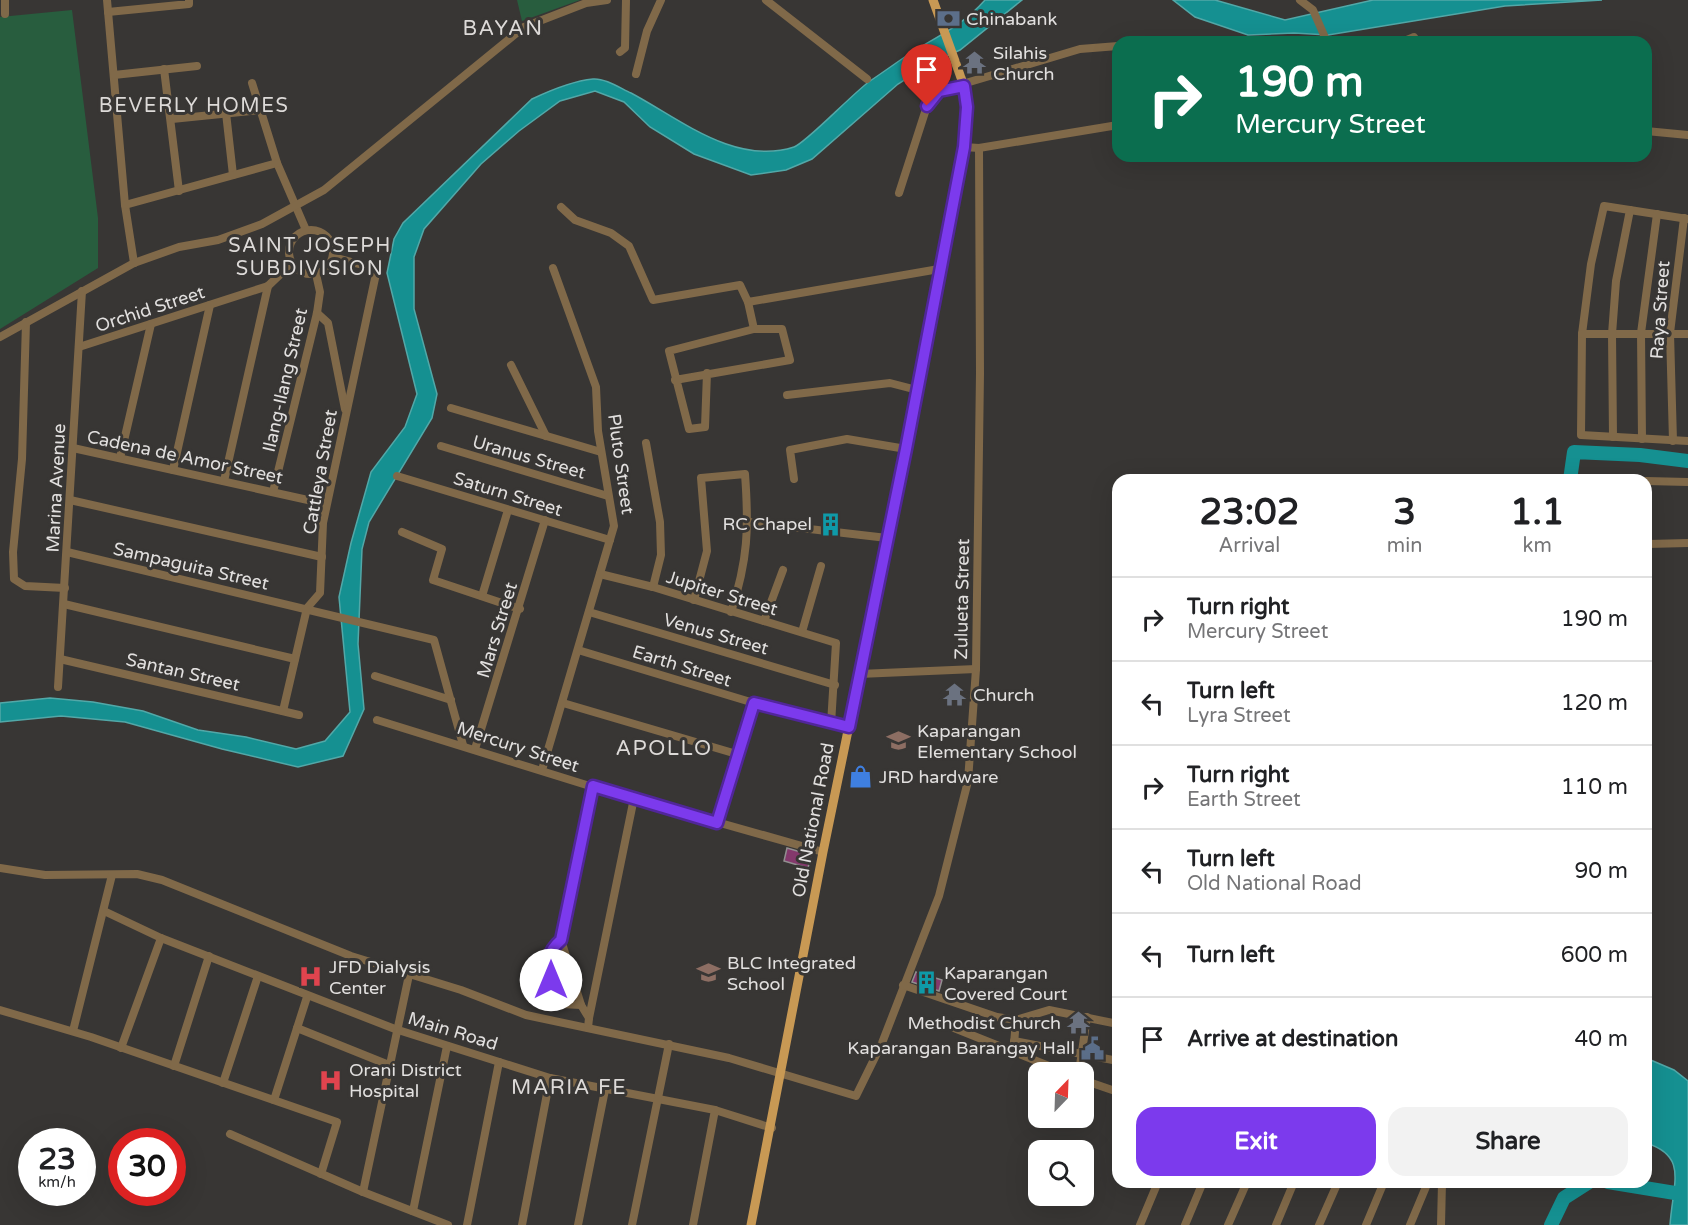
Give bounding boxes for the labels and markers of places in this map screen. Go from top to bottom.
bank icon: Chinabank [935,6,961,32]
place label: Chinabank [966,8,1057,30]
place label: Silahis Church [993,42,1055,85]
pin [901,44,952,106]
temple icon: Silahis Church [962,50,988,76]
building icon: RC Chapel [817,511,843,537]
place label: RC Chapel [722,513,812,535]
temple icon: Church [942,682,968,708]
place label: Church [973,684,1035,706]
place label: Kaparangan Elementary School [917,720,1077,763]
school or university icon: Kaparangan Elementary School [886,728,912,754]
shop icon: JRD hardware [848,764,874,790]
place label: JRD hardware [879,766,999,788]
place label: BLC Integrated School [727,952,856,995]
place label: JFD Dialysis Center [329,956,430,999]
school or university icon: BLC Integrated School [696,960,722,986]
place label: Kaparangan Covered Court [944,962,1068,1005]
hospital icon: JFD Dialysis Center [298,964,324,990]
building icon: Kaparangan Covered Court [913,970,939,996]
temple icon: Methodist Church [1066,1010,1092,1036]
place label: Methodist Church [907,1012,1061,1034]
public building icon: Kaparangan Barangay Hall [1080,1035,1106,1061]
place label: Kaparangan Barangay Hall [847,1037,1075,1059]
place label: Orani District Hospital [349,1059,462,1102]
hospital icon: Orani District Hospital [318,1067,344,1093]

